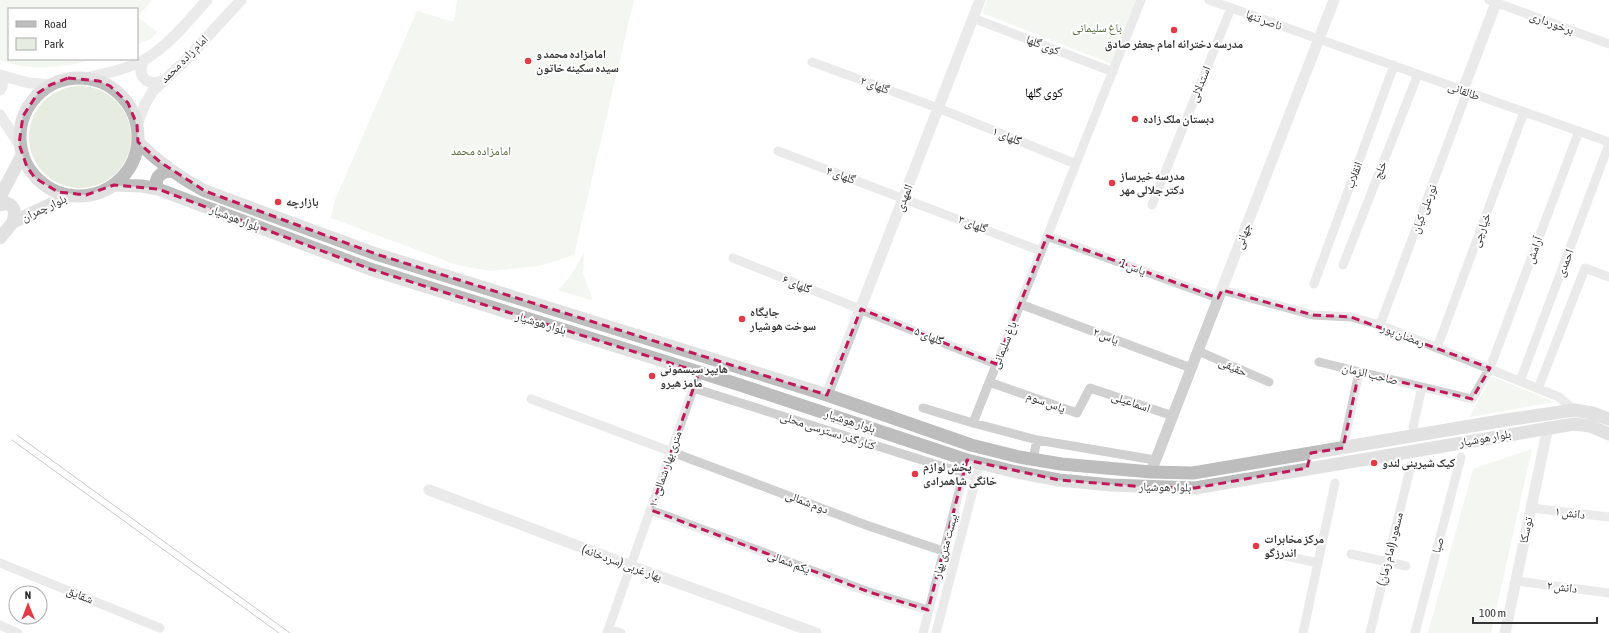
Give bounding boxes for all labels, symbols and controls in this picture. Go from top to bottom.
street label: ناصر تنها [1244,7,1284,33]
legend [8,8,138,60]
street label: برخورداری [1528,9,1576,38]
text: Road [44,17,67,31]
park label: باغ سلیمانی [1072,21,1122,36]
marker: مدرسه دخترانه امام جعفر صادق [1169,25,1179,35]
street label: امام زاده محمد [157,32,212,87]
street label: کوی گلها [1024,32,1062,58]
text: Park [44,37,65,51]
place label: مدرسه دخترانه امام جعفر صادق [1105,37,1244,52]
place label: امامزاده محمد و سیده سکینه خاتون [536,47,619,76]
marker: امامزاده محمد و سیده سکینه خاتون [523,56,533,66]
street label: استدلالی [1186,64,1214,104]
street label: گلهای ۲ [859,73,891,97]
street label: طالقانی [1446,79,1482,103]
district label: کوی گلها [1025,85,1064,101]
place label: دبستان ملک زاده [1143,112,1214,127]
marker: دبستان ملک زاده [1130,114,1140,124]
street label: گلهای ۱ [990,124,1024,148]
park label: امامزاده محمد [451,144,511,158]
street label: خلج [1370,158,1390,181]
street label: انقلاب [1343,160,1366,190]
street label: گلهای ۴ [825,163,857,187]
place label: مدرسه خیرساز دکتر جلالی مهر [1119,169,1185,198]
marker: مدرسه خیرساز دکتر جلالی مهر [1107,178,1117,188]
street label: المهدی [892,182,916,214]
street label: نورعلی کیان [1408,182,1440,236]
street label: بلوار چمران [19,191,69,225]
place label: بازارچه [286,195,319,209]
marker: بازارچه [273,197,283,207]
street label: بلوار هوشیار [207,202,262,234]
street label: خیارچی [1468,211,1494,249]
street label: گلهای ۳ [956,212,990,236]
street label: جهانی [1232,221,1255,251]
street label: آرامش [1523,234,1546,266]
street label: احمدی [1553,247,1577,279]
street label: یاس 1 [1118,256,1148,278]
street label: گلهای ۶ [780,272,814,296]
place label: جایگاه سوخت هوشیار [749,305,816,333]
street label: بلوار هوشیار [513,308,568,338]
marker: جایگاه سوخت هوشیار [737,314,747,324]
street label: باغ سلیمانی [988,319,1021,371]
street label: رمضان پور [1378,320,1427,350]
street label: گلهای ۵ [912,324,946,348]
street label: یاس ۲ [1091,325,1121,348]
street label: حقیقی [1217,355,1250,380]
street label: صاحب الزمان [1340,360,1400,388]
place label: هایپر سیسمونی مامز هیرو [660,362,728,390]
marker: هایپر سیسمونی مامز هیرو [647,371,657,381]
street label: یاس سوم [1024,389,1068,417]
street label: اسماعیلی [1110,389,1152,415]
street label: بلوار هوشیار [822,406,877,436]
street label: کنار گذر دسترسی محلی [779,409,877,453]
street label: بلوار هوشیار [1457,427,1512,450]
street label: ۱۰ متری بهار شمالی [645,429,685,509]
place label: کیک شیرینی لندو [1382,456,1456,471]
marker: کیک شیرینی لندو [1369,458,1379,468]
place label: پخش لوازم خانگی شاهمرادی [923,460,997,489]
marker: پخش لوازم خانگی شاهمرادی [910,469,920,479]
street label: بلوار هوشیار [1138,480,1191,495]
street label: دوم شمالی [783,487,830,518]
street label: دانش ۱ [1554,504,1586,522]
street label: مسعود (امام زمان) [1374,511,1407,588]
street label: بیست متری بهار [929,512,961,581]
street label: توسکا [1516,515,1536,544]
place label: مرکز مخابرات اندرزگو [1264,532,1325,560]
street label: صبا [1429,535,1447,555]
marker: مرکز مخابرات اندرزگو [1251,541,1261,551]
street label: بهار غربی (سردخانه) [580,542,664,584]
street label: یکم شمالی [765,548,812,577]
street label: دانش ۲ [1546,578,1578,596]
street label: شقایق [65,583,95,607]
north arrow [8,585,48,625]
text: N [24,589,31,601]
scale bar [1473,599,1597,625]
text: 100 m [1479,606,1506,620]

